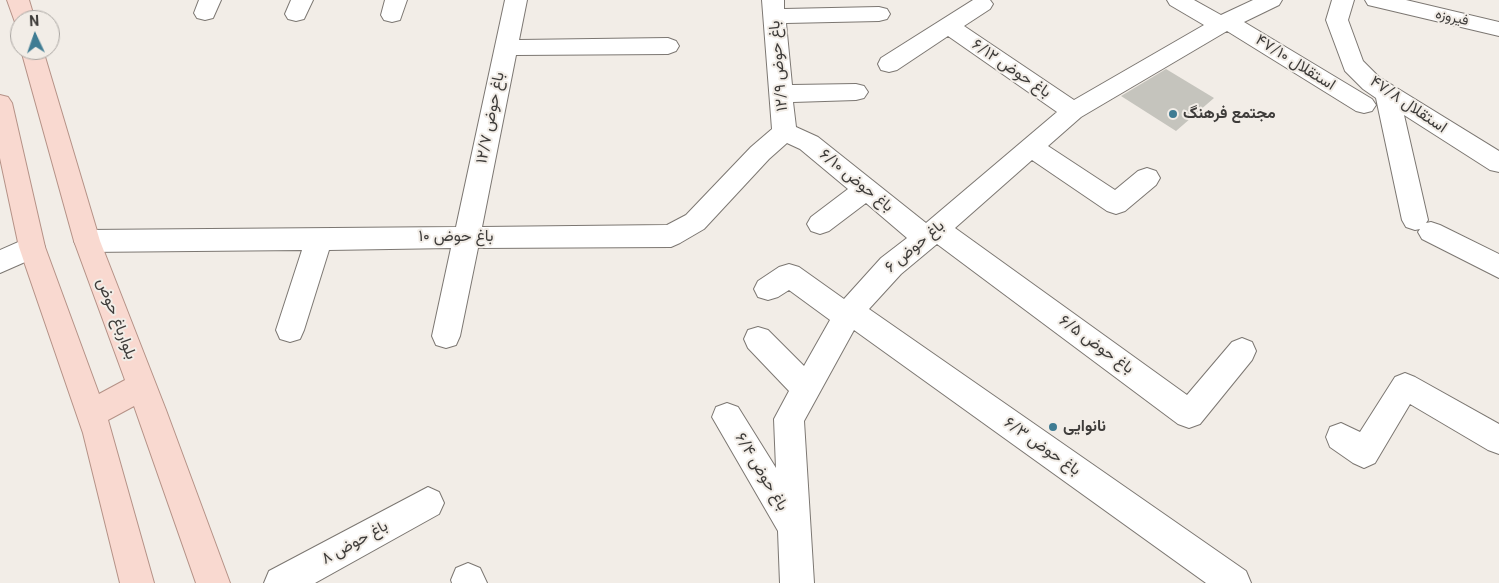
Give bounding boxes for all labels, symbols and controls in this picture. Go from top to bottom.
street label: فیروزه [1434,6,1470,30]
north arrow [10,10,60,60]
text: N [29,13,40,29]
street label: ۱۲/۹ باغ حوض [765,20,793,112]
street label: ۴۷/۱۰ استقلال [1251,31,1339,95]
street label: ۶/۱۲ باغ حوض [968,36,1054,102]
street label: ۱۲/۷ باغ حوض [473,71,509,165]
street label: ۴۷/۸ استقلال [1366,72,1450,138]
place label: مجتمع فرهنگ [1183,104,1276,124]
marker: مجتمع فرهنگ [1167,108,1179,120]
street label: ۶/۱۰ باغ حوض [815,145,897,217]
street label: ۶ باغ حوض [881,217,949,277]
street label: ۱۰ باغ حوض [418,227,494,247]
street label: بلوارباغ حوض [92,276,140,362]
street label: ۶/۵ باغ حوض [1055,311,1137,379]
street label: ۶/۳ باغ حوض [1000,414,1084,480]
place label: نانوایی [1063,417,1106,437]
marker: نانوایی [1047,421,1059,433]
street label: ۶/۴ باغ حوض [730,430,792,514]
street label: ۸ باغ حوض [318,517,392,569]

